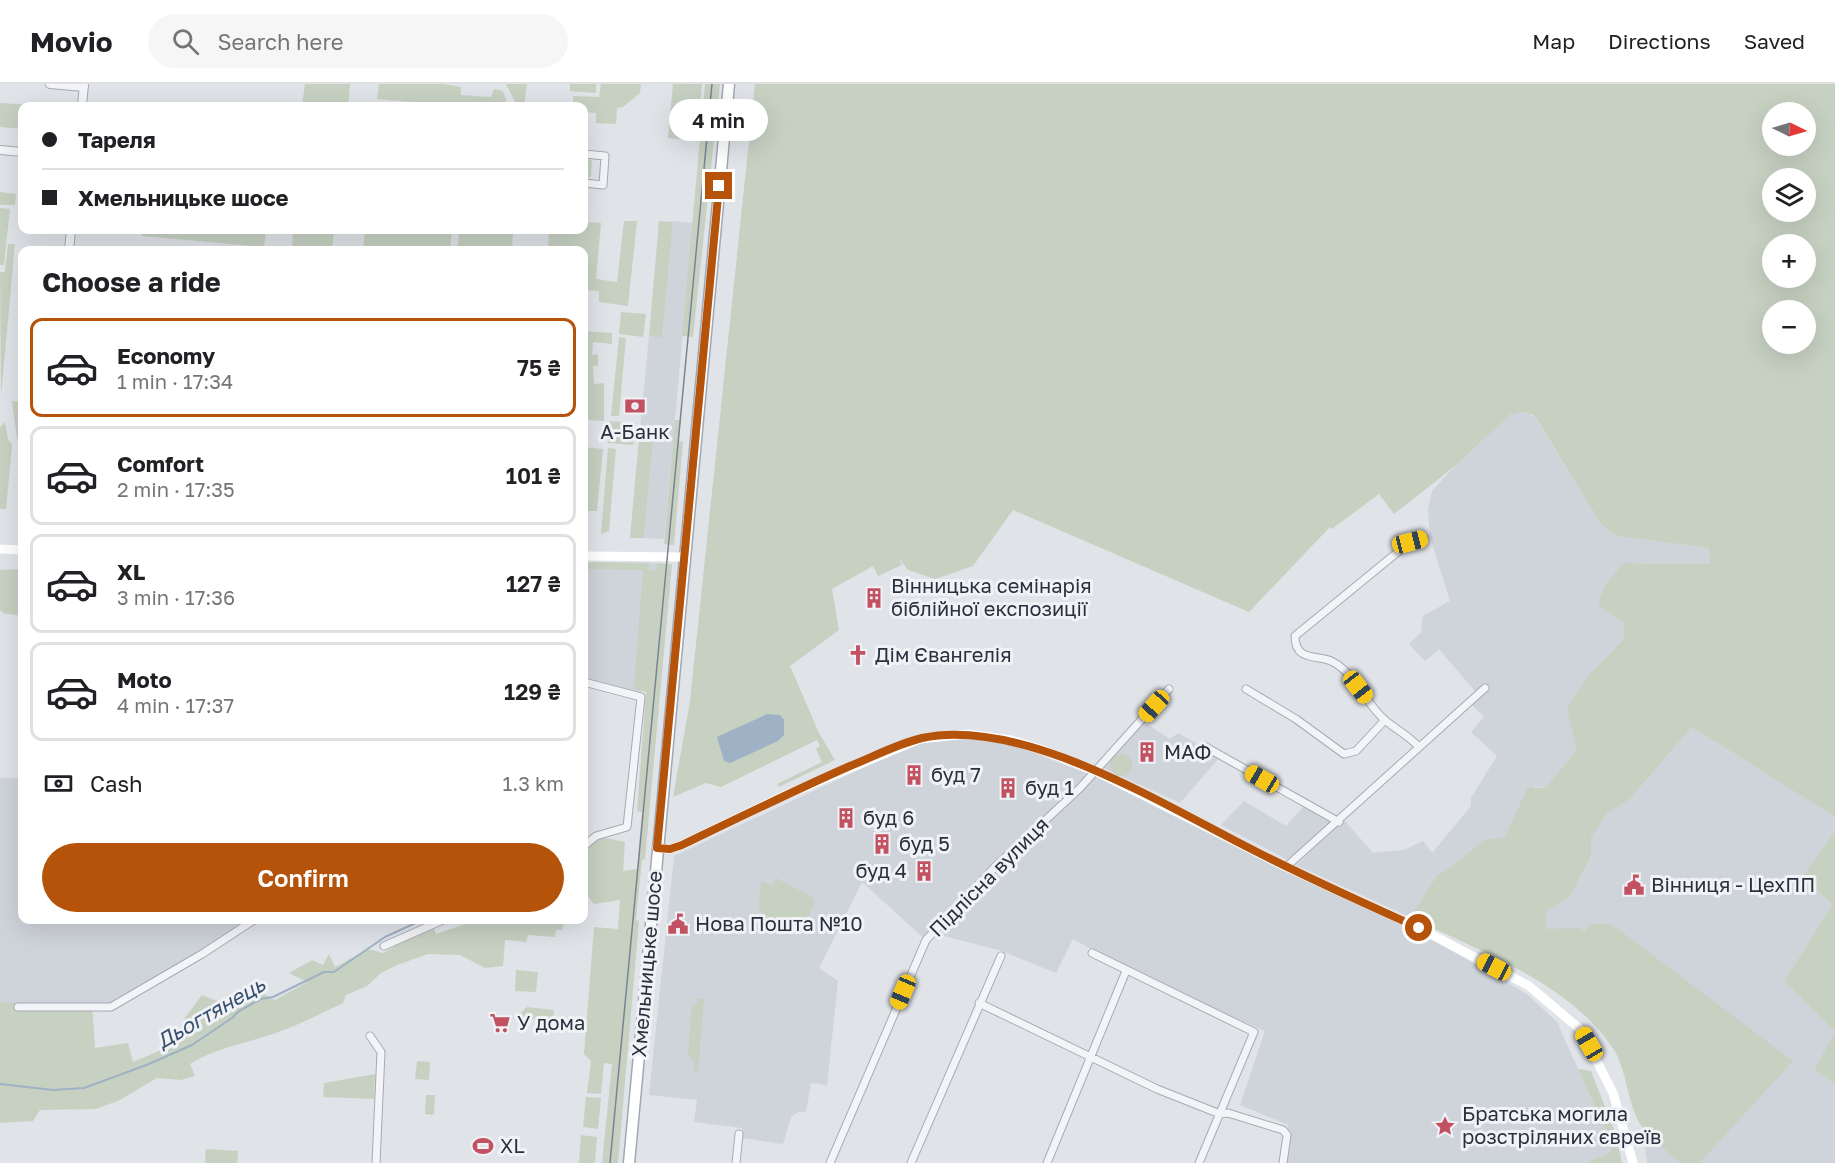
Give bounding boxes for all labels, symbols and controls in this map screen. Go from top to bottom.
search box [148,14,568,68]
text: Movio [30,25,112,58]
icon: search [169,25,202,58]
text: Search here [217,28,344,55]
text: Map [1532,28,1575,54]
text: Directions [1608,28,1711,54]
text: Saved [1744,28,1805,54]
callout: 4 min [670,99,768,141]
north arrow [1762,102,1816,156]
map controls [1762,102,1816,354]
text: 4 min [692,108,745,132]
text: Тареля [78,126,156,153]
button: layers [1762,168,1816,222]
route end [705,172,732,199]
text: Хмельницьке шосе [78,184,289,211]
button: + [1762,234,1816,288]
text: Choose a ride [42,266,221,298]
button: − [1762,300,1816,354]
icon: car [45,341,99,395]
text: Economy [117,342,215,369]
text: 75 ₴ [517,354,561,381]
text: 1 min · 17:34 [117,369,233,393]
bank icon: А-Банк [623,394,647,418]
place label: А-Банк [600,419,670,443]
icon: car [45,449,99,503]
text: Comfort [117,450,204,477]
text: 101 ₴ [506,462,561,489]
text: 2 min · 17:35 [117,477,235,501]
car [1390,529,1430,555]
icon: car [45,557,99,611]
text: XL [117,558,145,585]
text: 127 ₴ [506,570,561,597]
place label: Вінницька семінарія біблійної експозиції [891,573,1092,620]
text: 3 min · 17:36 [117,585,235,609]
building icon: Вінницька семінарія біблійної експозиції [862,586,886,610]
place label: Дім Євангелія [875,642,1012,666]
church icon: Дім Євангелія [846,643,870,667]
icon: car [45,665,99,719]
text: Moto [117,666,172,693]
car [1340,667,1376,707]
text: 129 ₴ [504,678,561,705]
car [1135,687,1173,725]
text: 4 min · 17:37 [117,693,234,717]
place label: МАФ [1164,739,1211,763]
building icon: МАФ [1135,740,1159,764]
place label: буд 7 [931,762,981,786]
car [1242,762,1282,796]
building icon: буд 7 [902,763,926,787]
icon: cash [42,767,75,800]
text: Cash [90,770,143,797]
text: 1.3 km [503,771,564,795]
place label: буд 1 [1025,775,1074,799]
building icon: буд 1 [996,776,1020,800]
place label: буд 6 [863,805,914,829]
building icon: буд 6 [834,806,858,830]
street label: Підлісна вулиця [924,812,1053,941]
place label: буд 5 [899,831,950,855]
building icon: буд 5 [870,832,894,856]
button: Confirm [42,843,564,912]
place label: буд 4 [856,858,907,882]
building icon: буд 4 [912,859,936,883]
street label: Хмельницьке шосе [626,870,666,1058]
place label: Вінниця - ЦехПП [1651,872,1815,896]
public building icon: Вінниця - ЦехПП [1622,873,1646,897]
place label: Нова Пошта №10 [695,911,863,935]
public building icon: Нова Пошта №10 [666,912,690,936]
route start [1405,914,1432,941]
car [1474,951,1514,983]
water label: Дьогтянець [151,970,270,1054]
car [888,972,918,1012]
place label: У дома [517,1010,585,1034]
supermarket icon: У дома [488,1011,512,1035]
car [1572,1024,1606,1064]
place label: Братська могила розстріляних євреїв [1462,1101,1661,1148]
place icon: Братська могила розстріляних євреїв [1433,1114,1457,1138]
place label: XL [500,1133,525,1157]
sports icon: XL [471,1134,495,1158]

